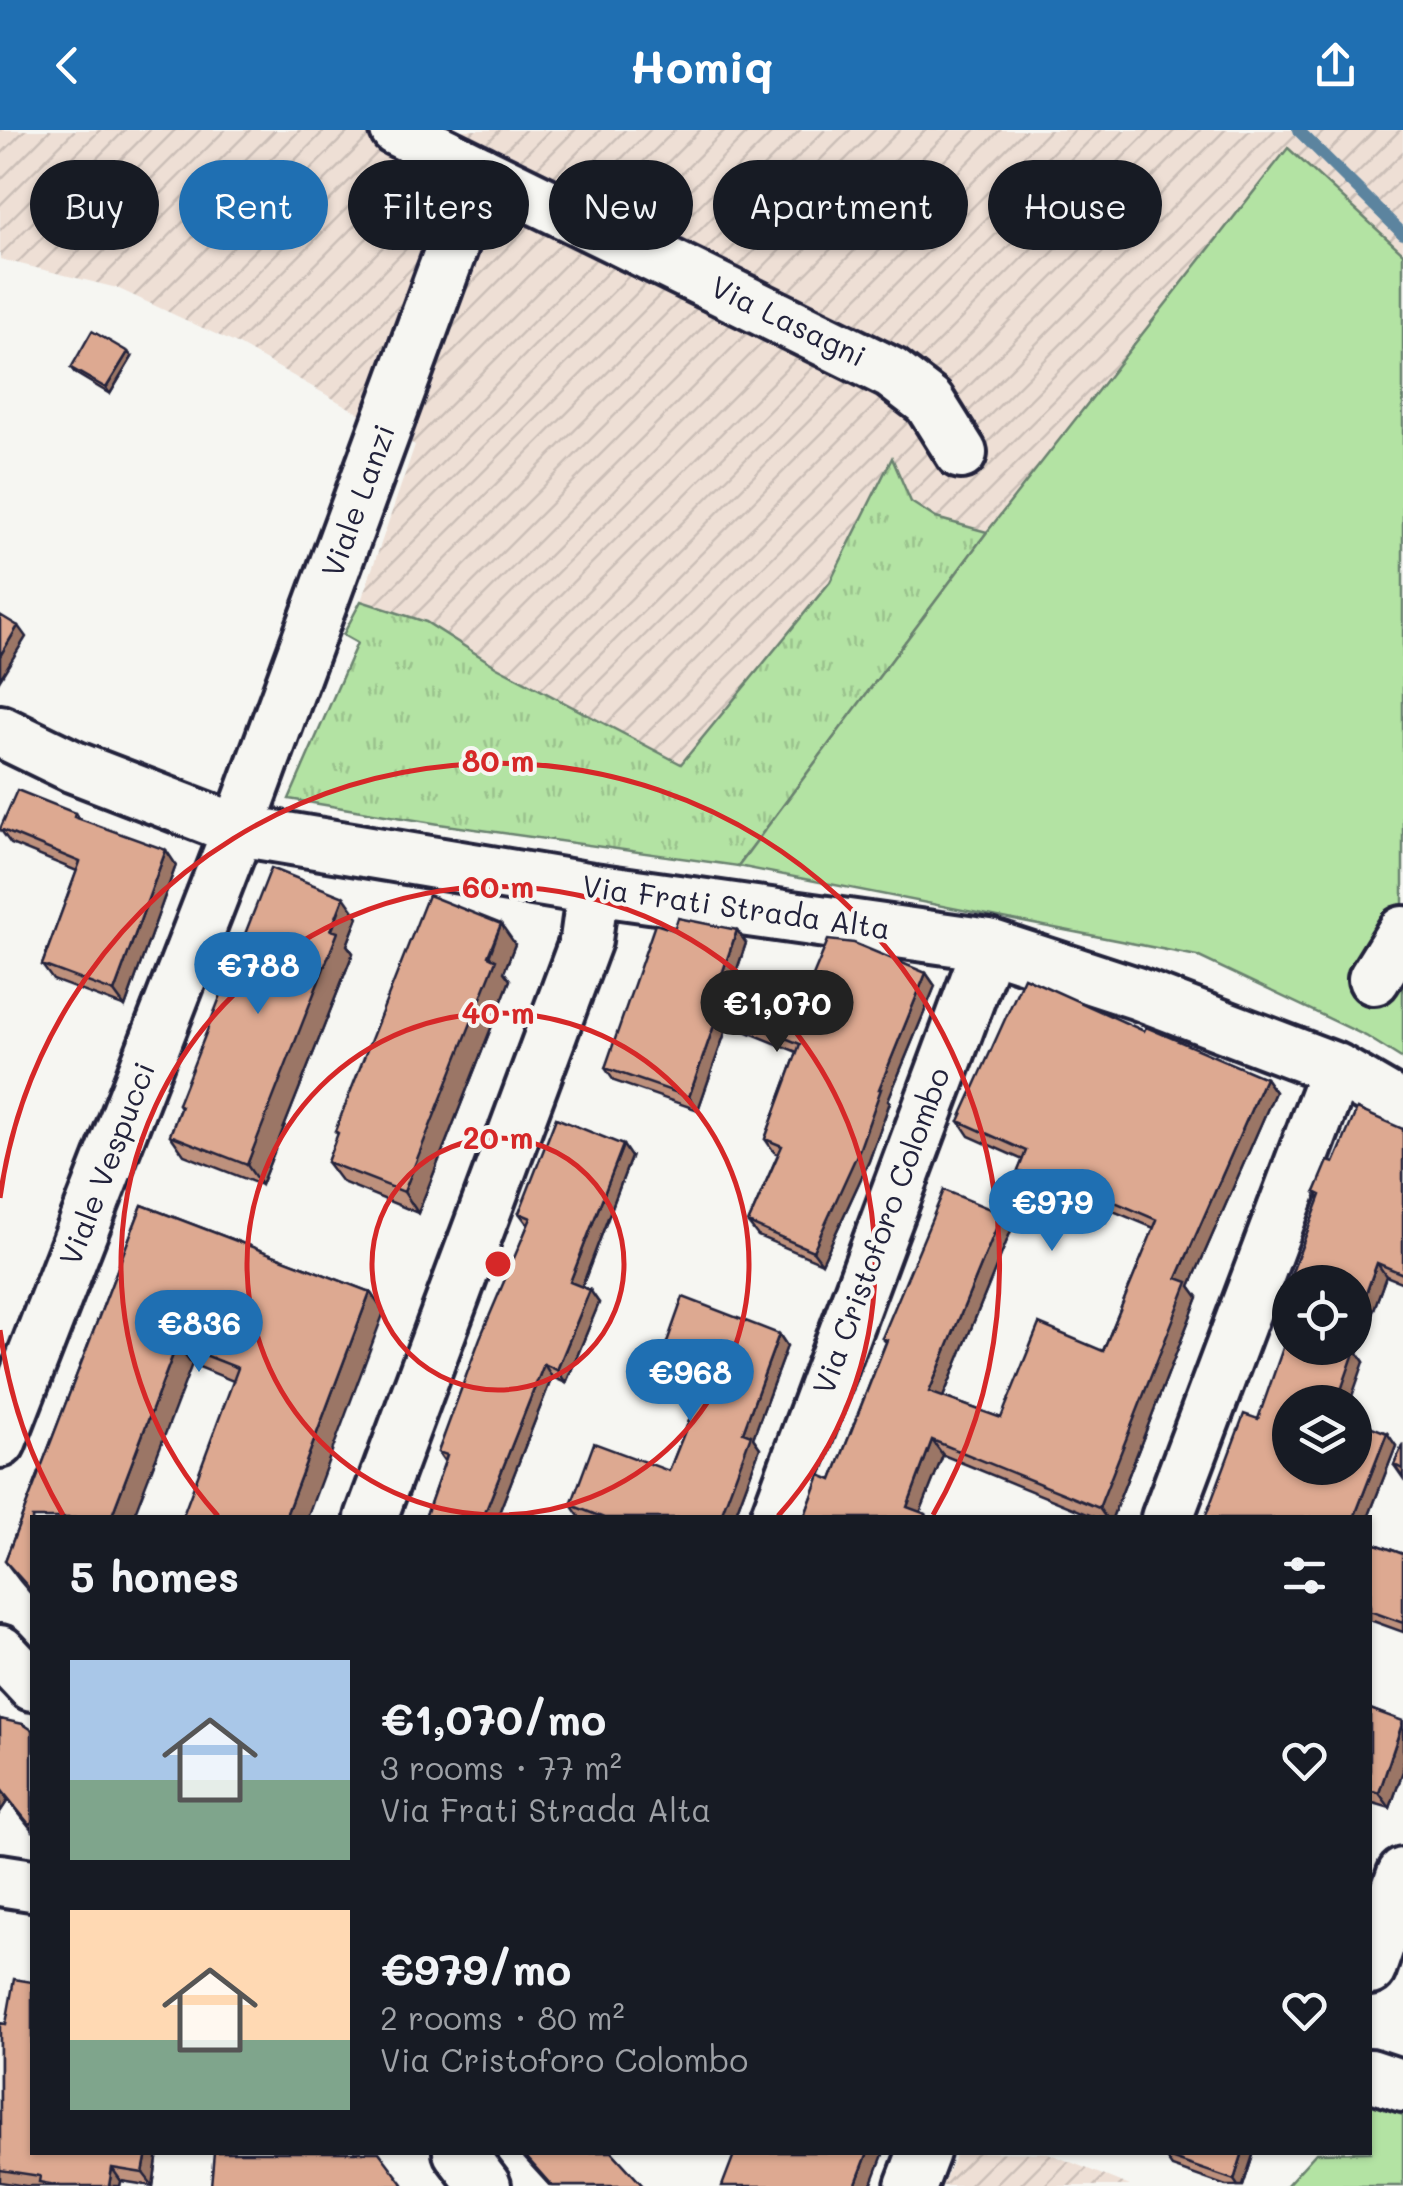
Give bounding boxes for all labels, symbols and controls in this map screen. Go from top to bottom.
text: Homiq [630,36,773,94]
icon: back [40,38,95,93]
icon: share [1308,38,1363,93]
chip: Buy [30,160,159,250]
chip: Rent [179,160,328,250]
chip: Filters [348,160,529,250]
chip: New [549,160,693,250]
chip: Apartment [713,160,968,250]
chip: House [988,160,1162,250]
street label: Via Lasagni [705,265,873,375]
street label: Viale Lanzi [311,418,403,582]
text: 80 m [462,740,534,780]
street label: Via Frati Strada Alta [580,865,893,947]
text: 60 m [462,866,534,906]
pin: €788 [199,932,317,1017]
text: €788 [216,943,300,985]
pin: €1,070 [696,970,858,1055]
text: €1,070 [723,981,831,1023]
text: 40 m [462,992,534,1032]
street label: Viale Vespucci [49,1056,163,1271]
street label: Via Cristoforo Colombo [802,1061,958,1399]
text: 20 m [463,1117,533,1157]
pin: €979 [993,1169,1111,1254]
text: €979 [1011,1180,1093,1222]
centre of rings [480,1246,516,1282]
map controls [1272,1265,1372,1485]
button: locate [1272,1265,1372,1365]
pin: €836 [140,1290,258,1375]
text: €836 [157,1301,241,1343]
pin: €968 [631,1339,749,1424]
text: €968 [648,1350,732,1392]
button: layers [1272,1385,1372,1485]
text: 5 homes [70,1548,239,1603]
icon: filters [1277,1548,1332,1603]
text: €1,070/mo [380,1691,606,1746]
icon: home [150,1700,270,1820]
icon: heart [1277,1733,1332,1788]
text: 3 rooms · 77 m² [380,1746,622,1788]
text: Via Frati Strada Alta [380,1788,711,1830]
text: €979/mo [380,1941,571,1996]
icon: home [150,1950,270,2070]
icon: heart [1277,1983,1332,2038]
text: 2 rooms · 80 m² [380,1996,625,2038]
text: Via Cristoforo Colombo [380,2038,748,2080]

